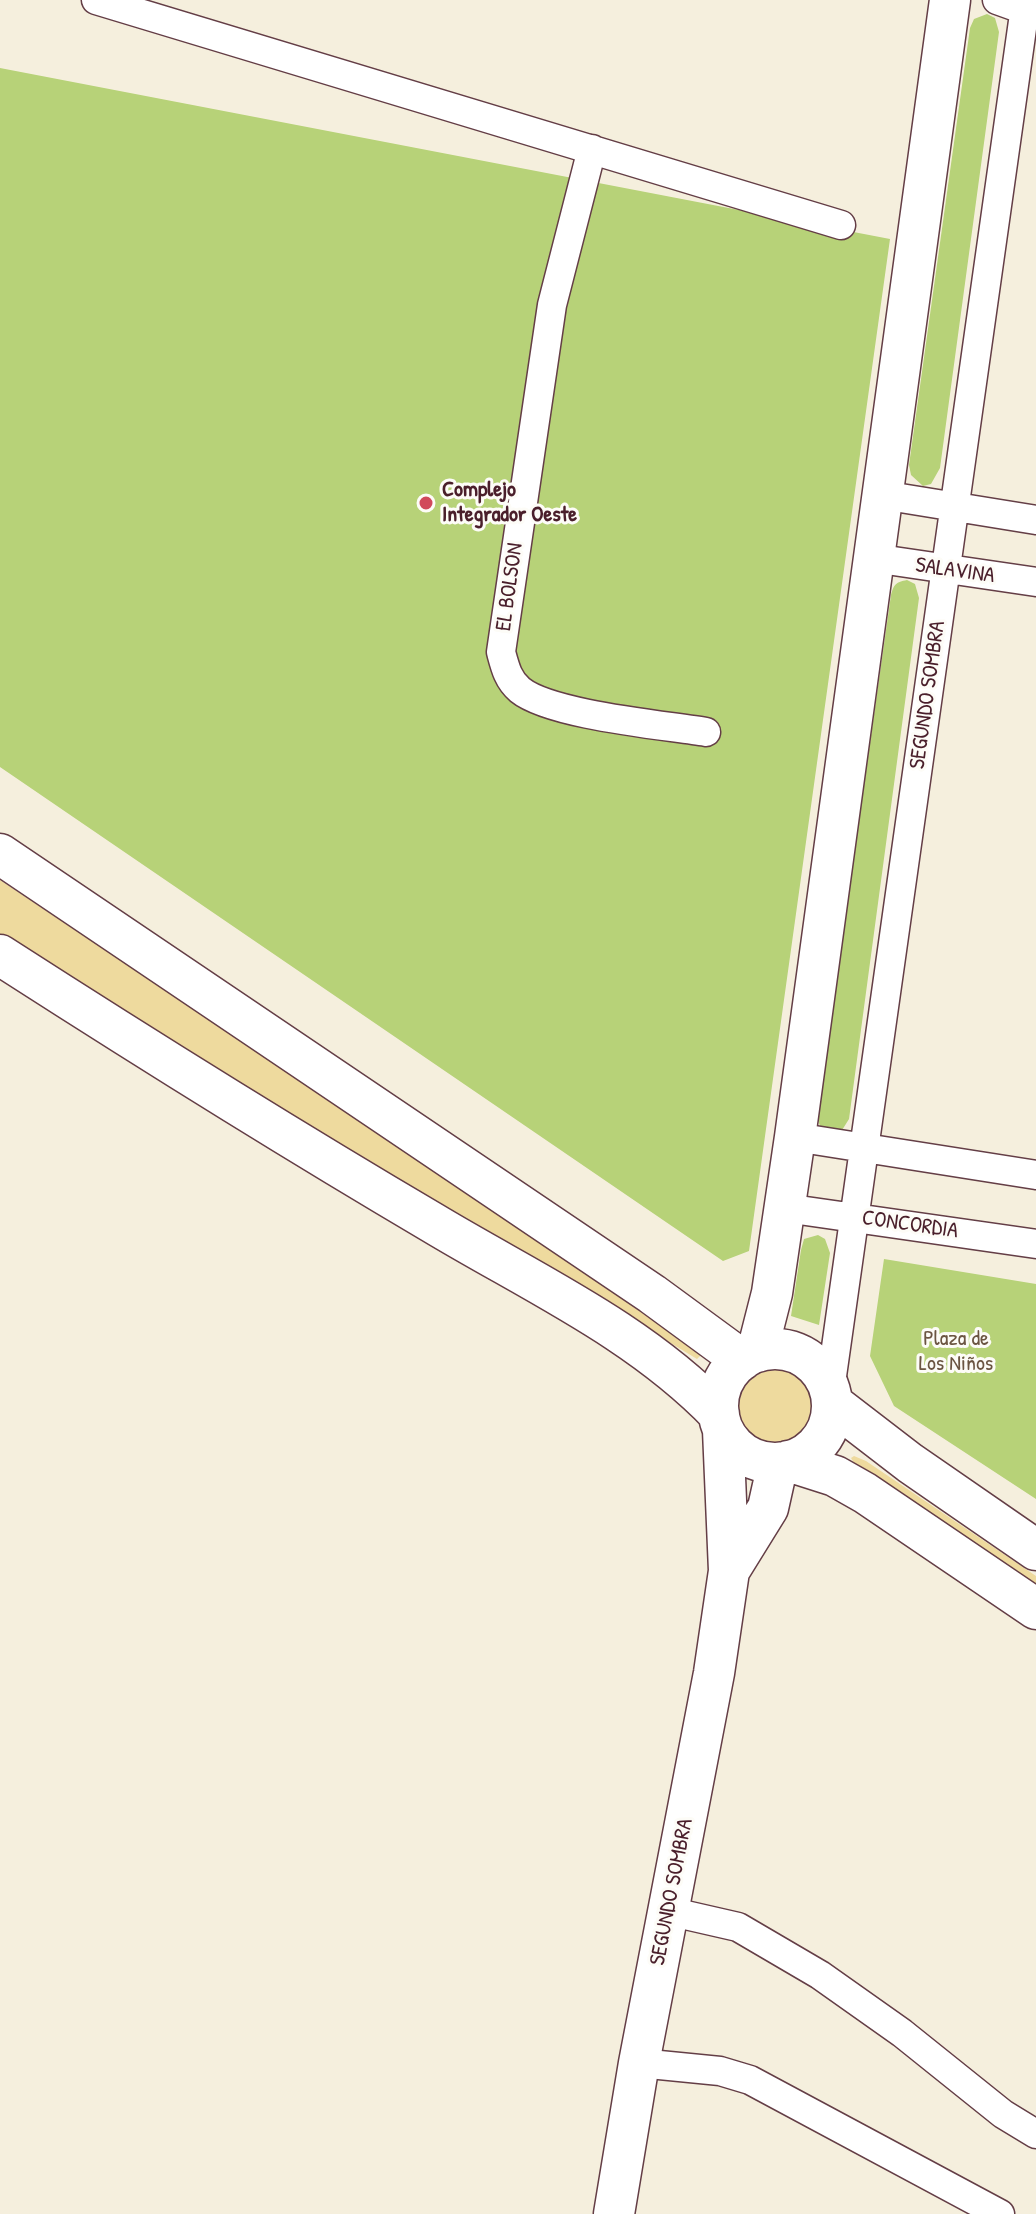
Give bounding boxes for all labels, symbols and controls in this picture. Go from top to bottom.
place label: Complejo Integrador Oeste [442,477,577,528]
marker: Complejo Integrador Oeste [417,494,435,512]
street label: EL BOLSON [491,541,529,633]
street label: SALAVINA [914,552,996,590]
street label: SEGUNDO SOMBRA [905,619,951,771]
street label: CONCORDIA [860,1205,960,1245]
park label: Plaza de Los Niños [919,1326,993,1378]
street label: SEGUNDO SOMBRA [645,1816,699,1968]

